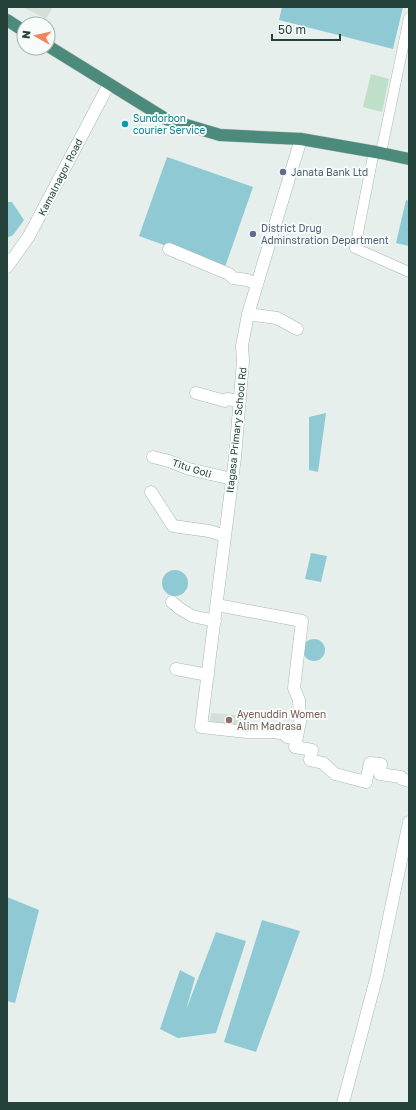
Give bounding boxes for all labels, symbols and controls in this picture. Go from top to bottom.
north arrow [16,16,56,56]
scale bar [272,16,340,42]
text: 50 m [278,22,306,37]
text: N [19,29,33,40]
place label: Sundorbon courier Service [133,112,205,136]
marker: Sundorbon courier Service [120,119,130,129]
street label: Kamalnagor Road [35,136,85,218]
place label: Janata Bank Ltd [291,166,368,178]
marker: Janata Bank Ltd [278,167,288,177]
place label: District Drug Adminstration Department [261,222,389,246]
marker: District Drug Adminstration Department [248,229,258,239]
street label: Itagasa Primary School Rd [223,366,249,494]
street label: Titu Goli [171,456,213,480]
place label: Ayenuddin Women Alim Madrasa [237,708,326,732]
marker: Ayenuddin Women Alim Madrasa [224,715,234,725]

